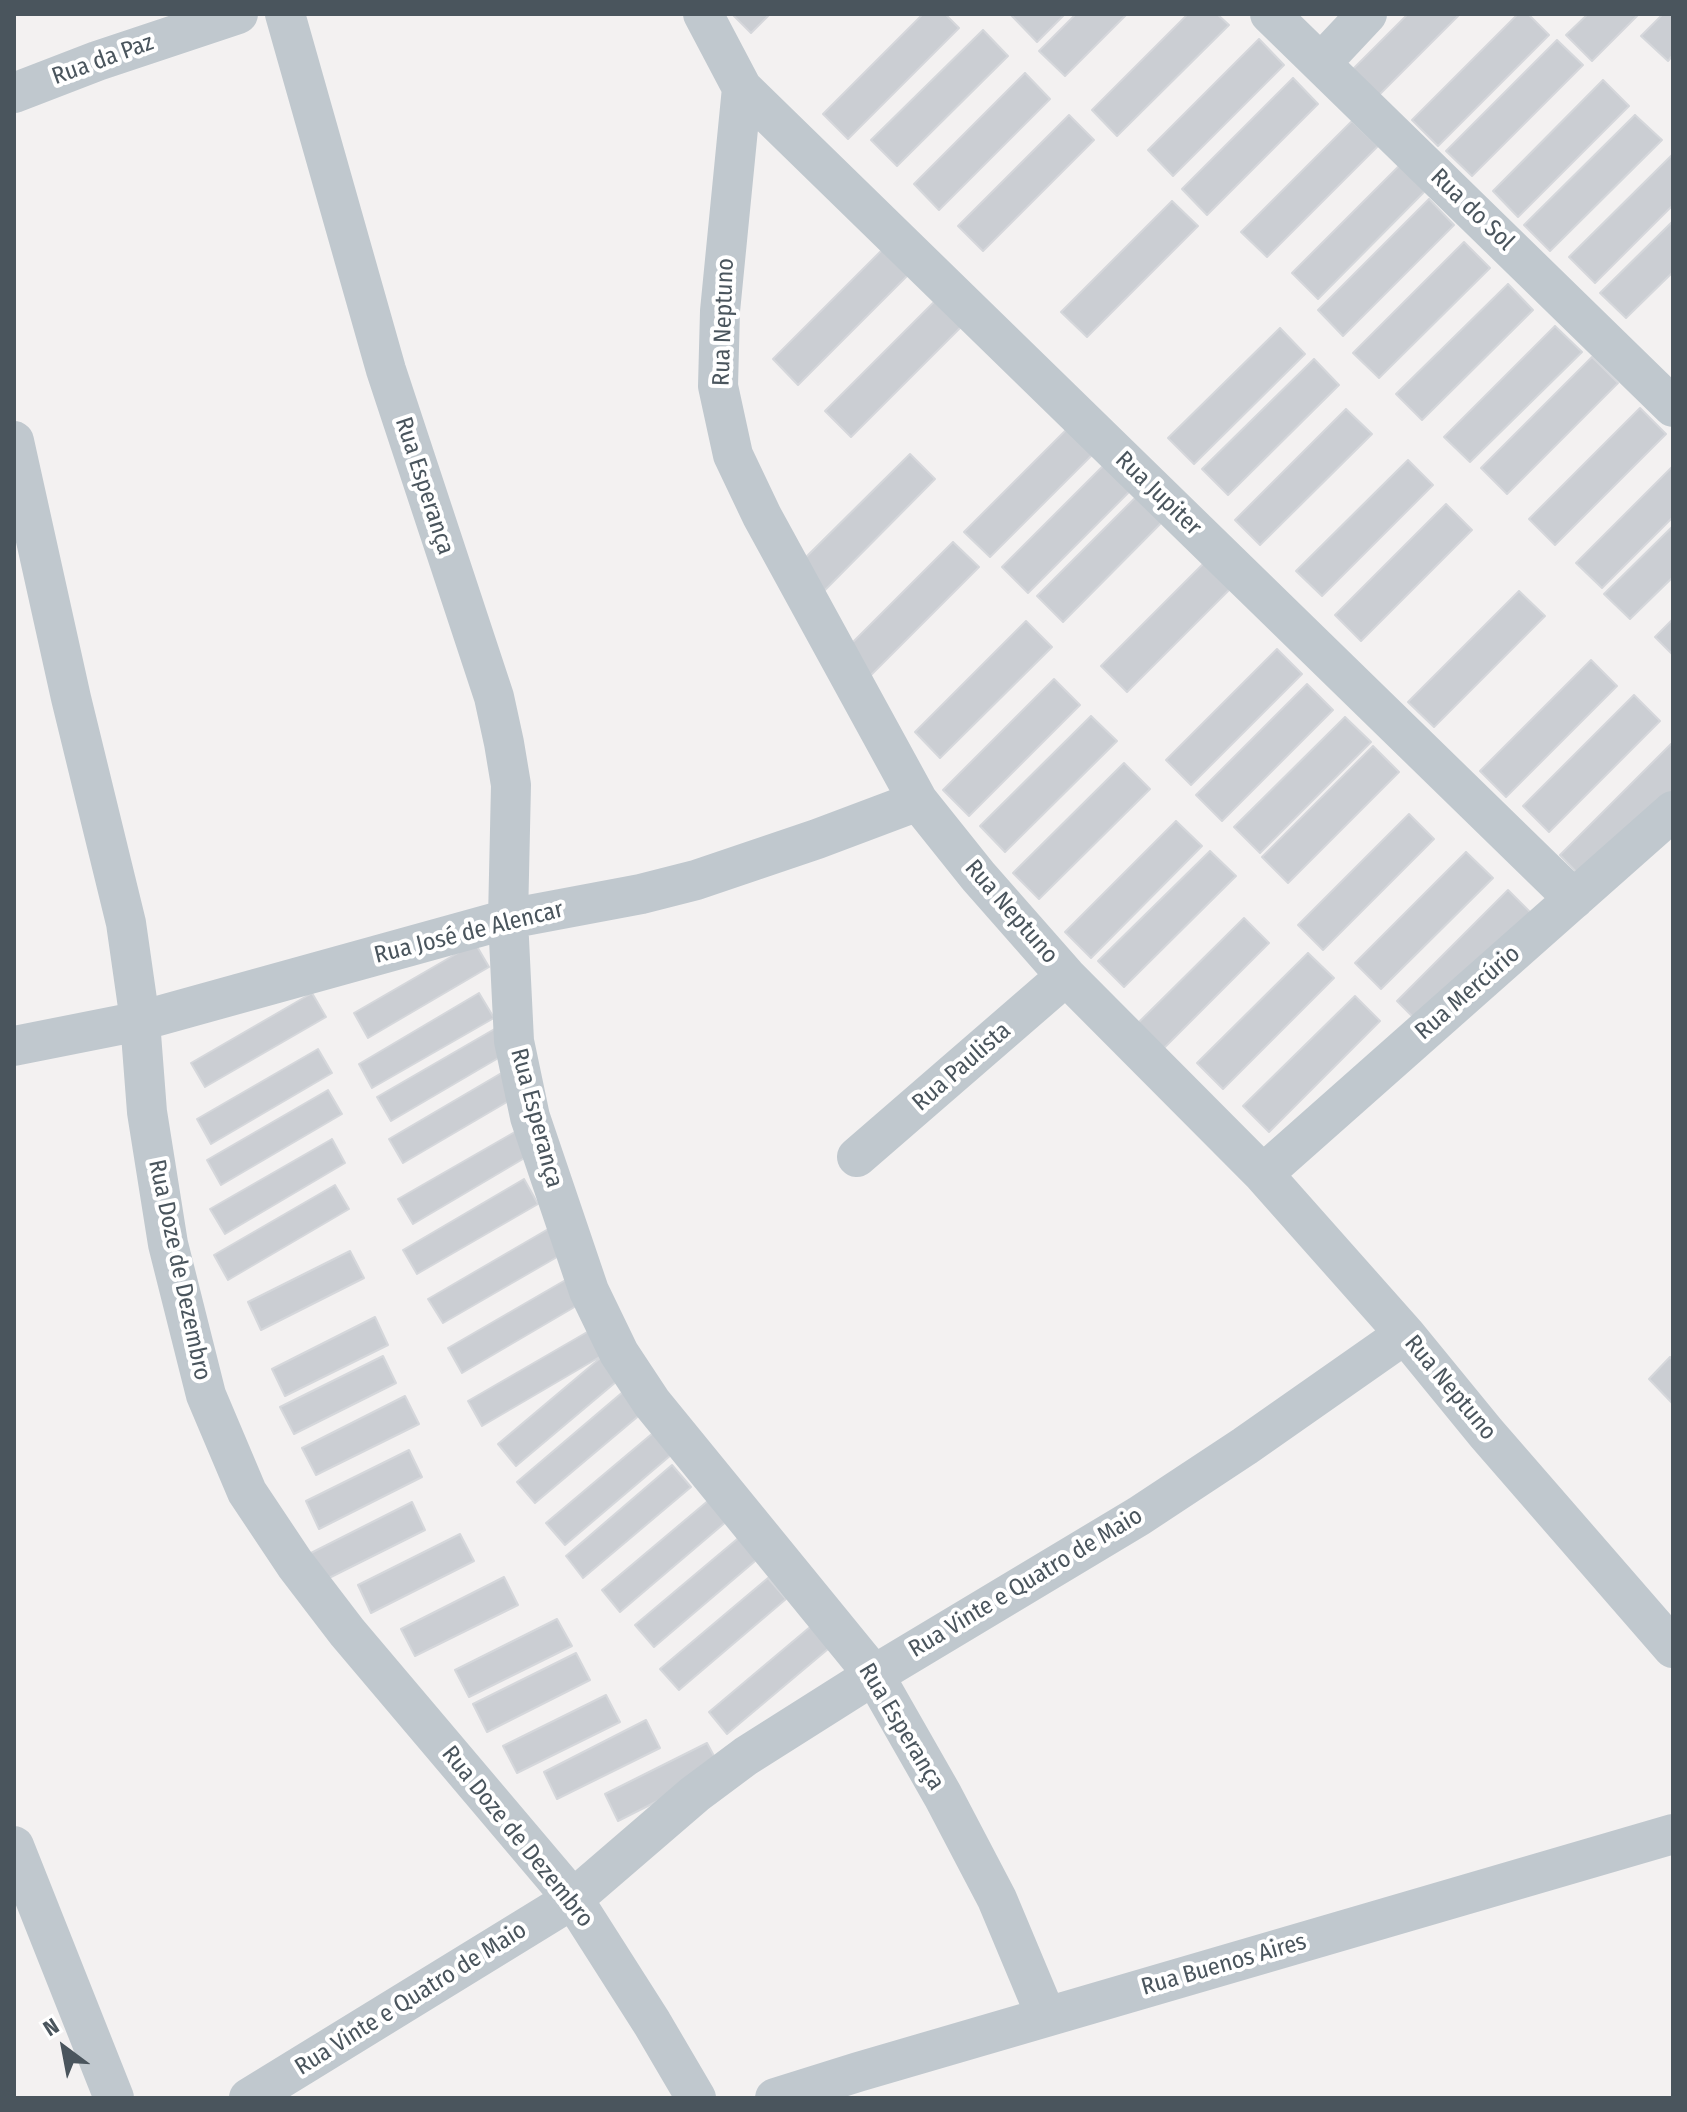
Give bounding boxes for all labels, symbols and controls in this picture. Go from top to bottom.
street label: Rua da Paz [48,28,158,92]
street label: Rua do Sol [1424,163,1520,257]
street label: Rua Neptuno [707,258,741,386]
street label: Rua Esperança [388,414,460,558]
street label: Rua Jupiter [1109,446,1207,542]
street label: Rua Neptuno [958,854,1064,970]
street label: Rua José de Alencar [371,896,567,970]
street label: Rua Mercúrio [1410,940,1526,1046]
street label: Rua Paulista [907,1017,1017,1117]
street label: Rua Esperança [504,1045,568,1191]
street label: Rua Doze de Dezembro [142,1157,216,1383]
street label: Rua Neptuno [1398,1330,1502,1446]
street label: Rua Vinte e Quatro de Maio [904,1502,1148,1664]
street label: Rua Esperança [852,1658,950,1796]
street label: Rua Doze de Dezembro [435,1741,599,1933]
street label: Rua Vinte e Quatro de Maio [290,1916,532,2082]
street label: Rua Buenos Aires [1138,1928,1310,2002]
north arrow [24,2008,104,2088]
text: N [38,2012,64,2042]

